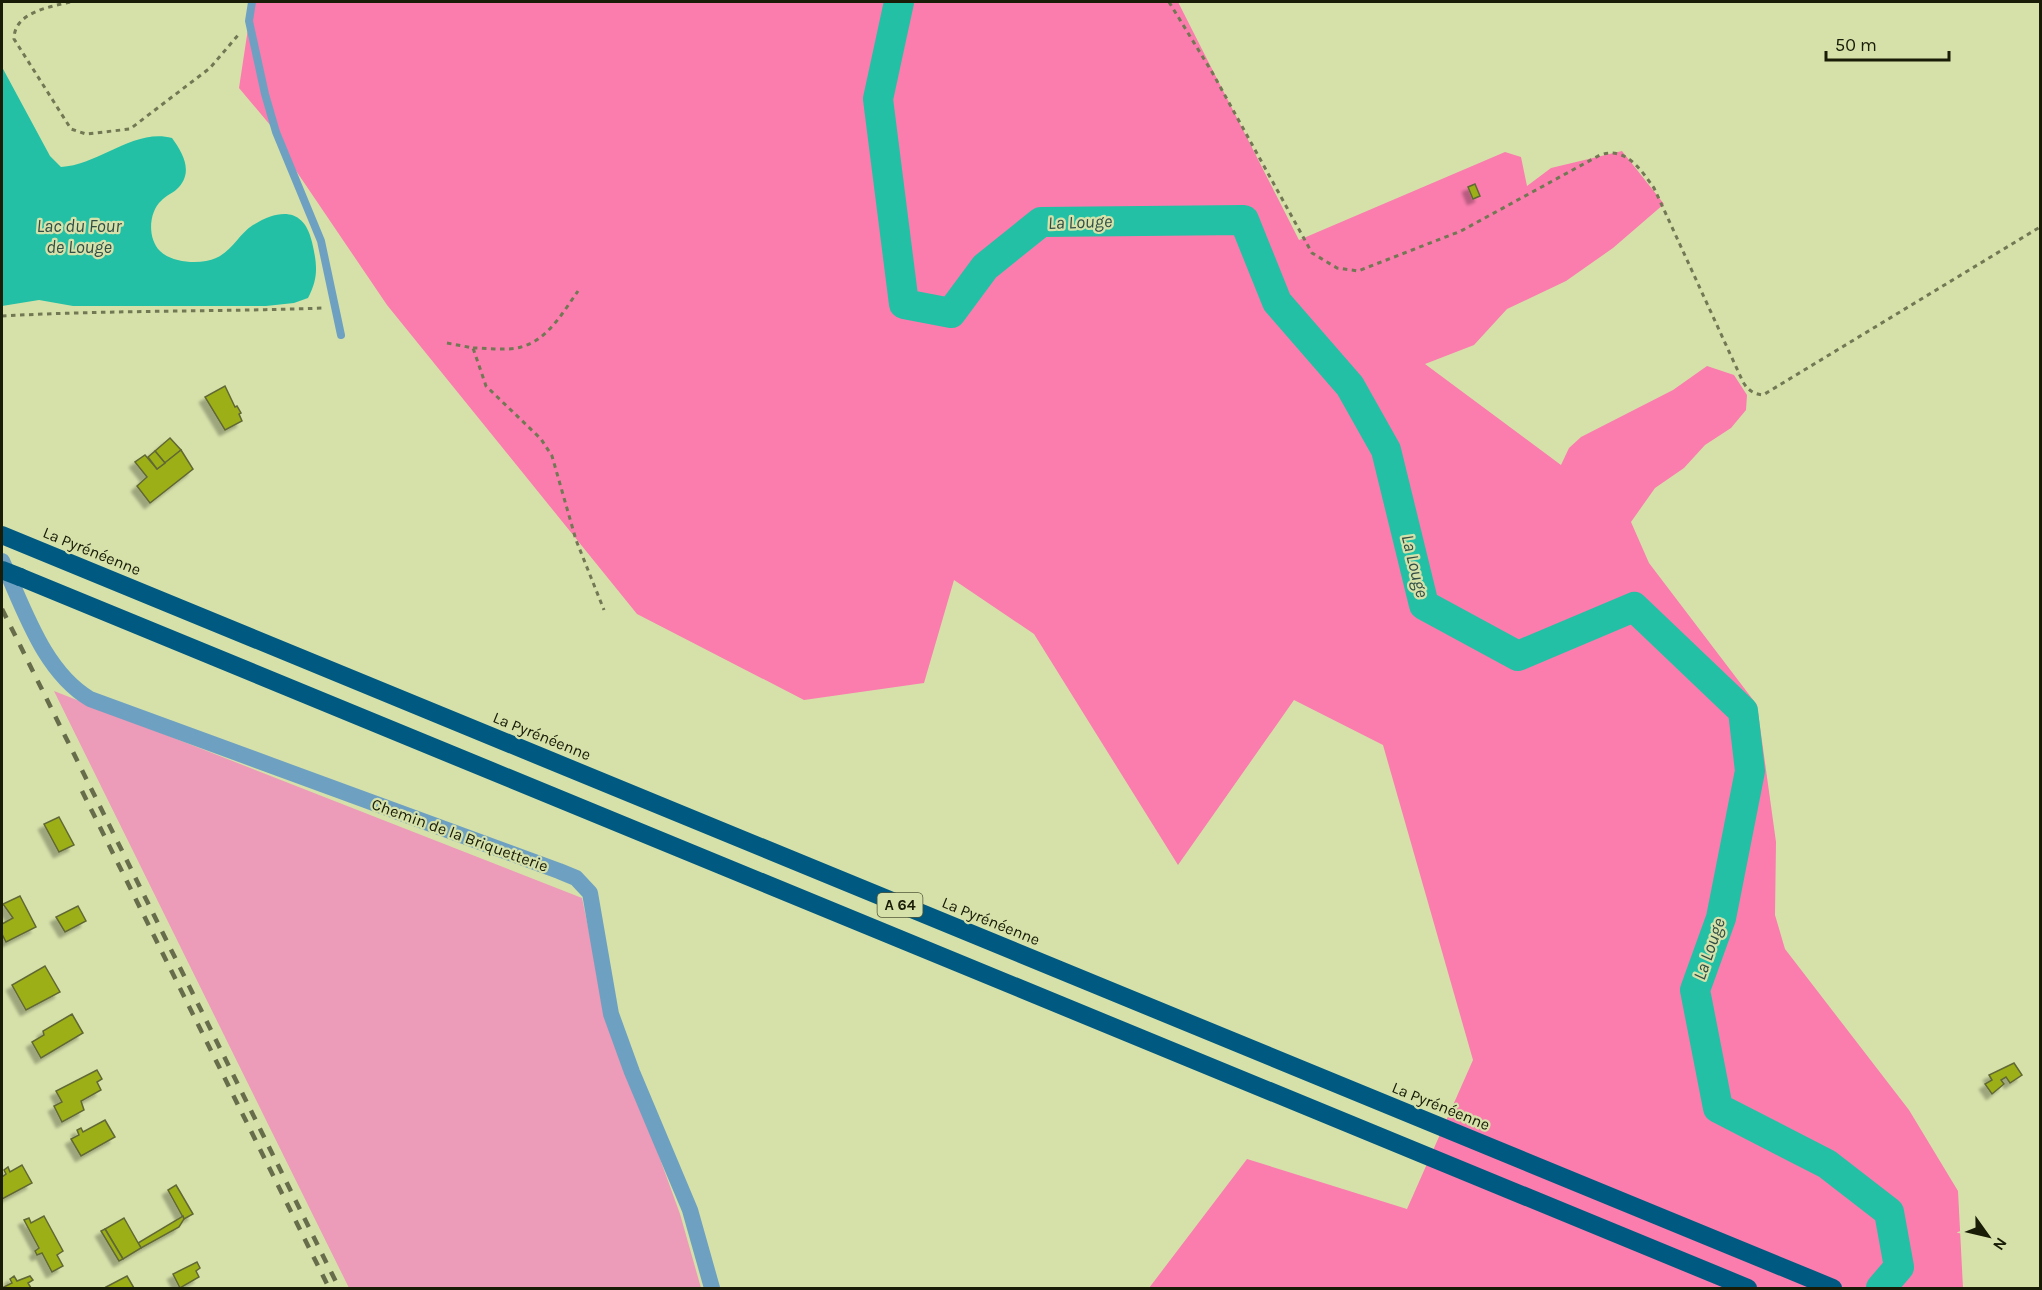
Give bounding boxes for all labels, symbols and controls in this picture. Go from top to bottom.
scale bar [1826,24,1949,62]
text: 50 m [1835,34,1877,56]
water label: La Louge [1048,210,1112,234]
water label: Lac du Four de Louge [37,215,122,258]
street label: La Pyrénéenne [40,523,144,579]
water label: La Louge [1397,532,1433,600]
street label: La Pyrénéenne [490,708,594,764]
street label: Chemin de la Briquetterie [369,794,551,876]
road number: A 64 [878,893,922,917]
street label: La Pyrénéenne [939,893,1043,949]
water label: La Louge [1688,915,1730,983]
street label: La Pyrénéenne [1389,1078,1493,1134]
north arrow [1958,1206,2018,1266]
text: N [1989,1234,2011,1254]

